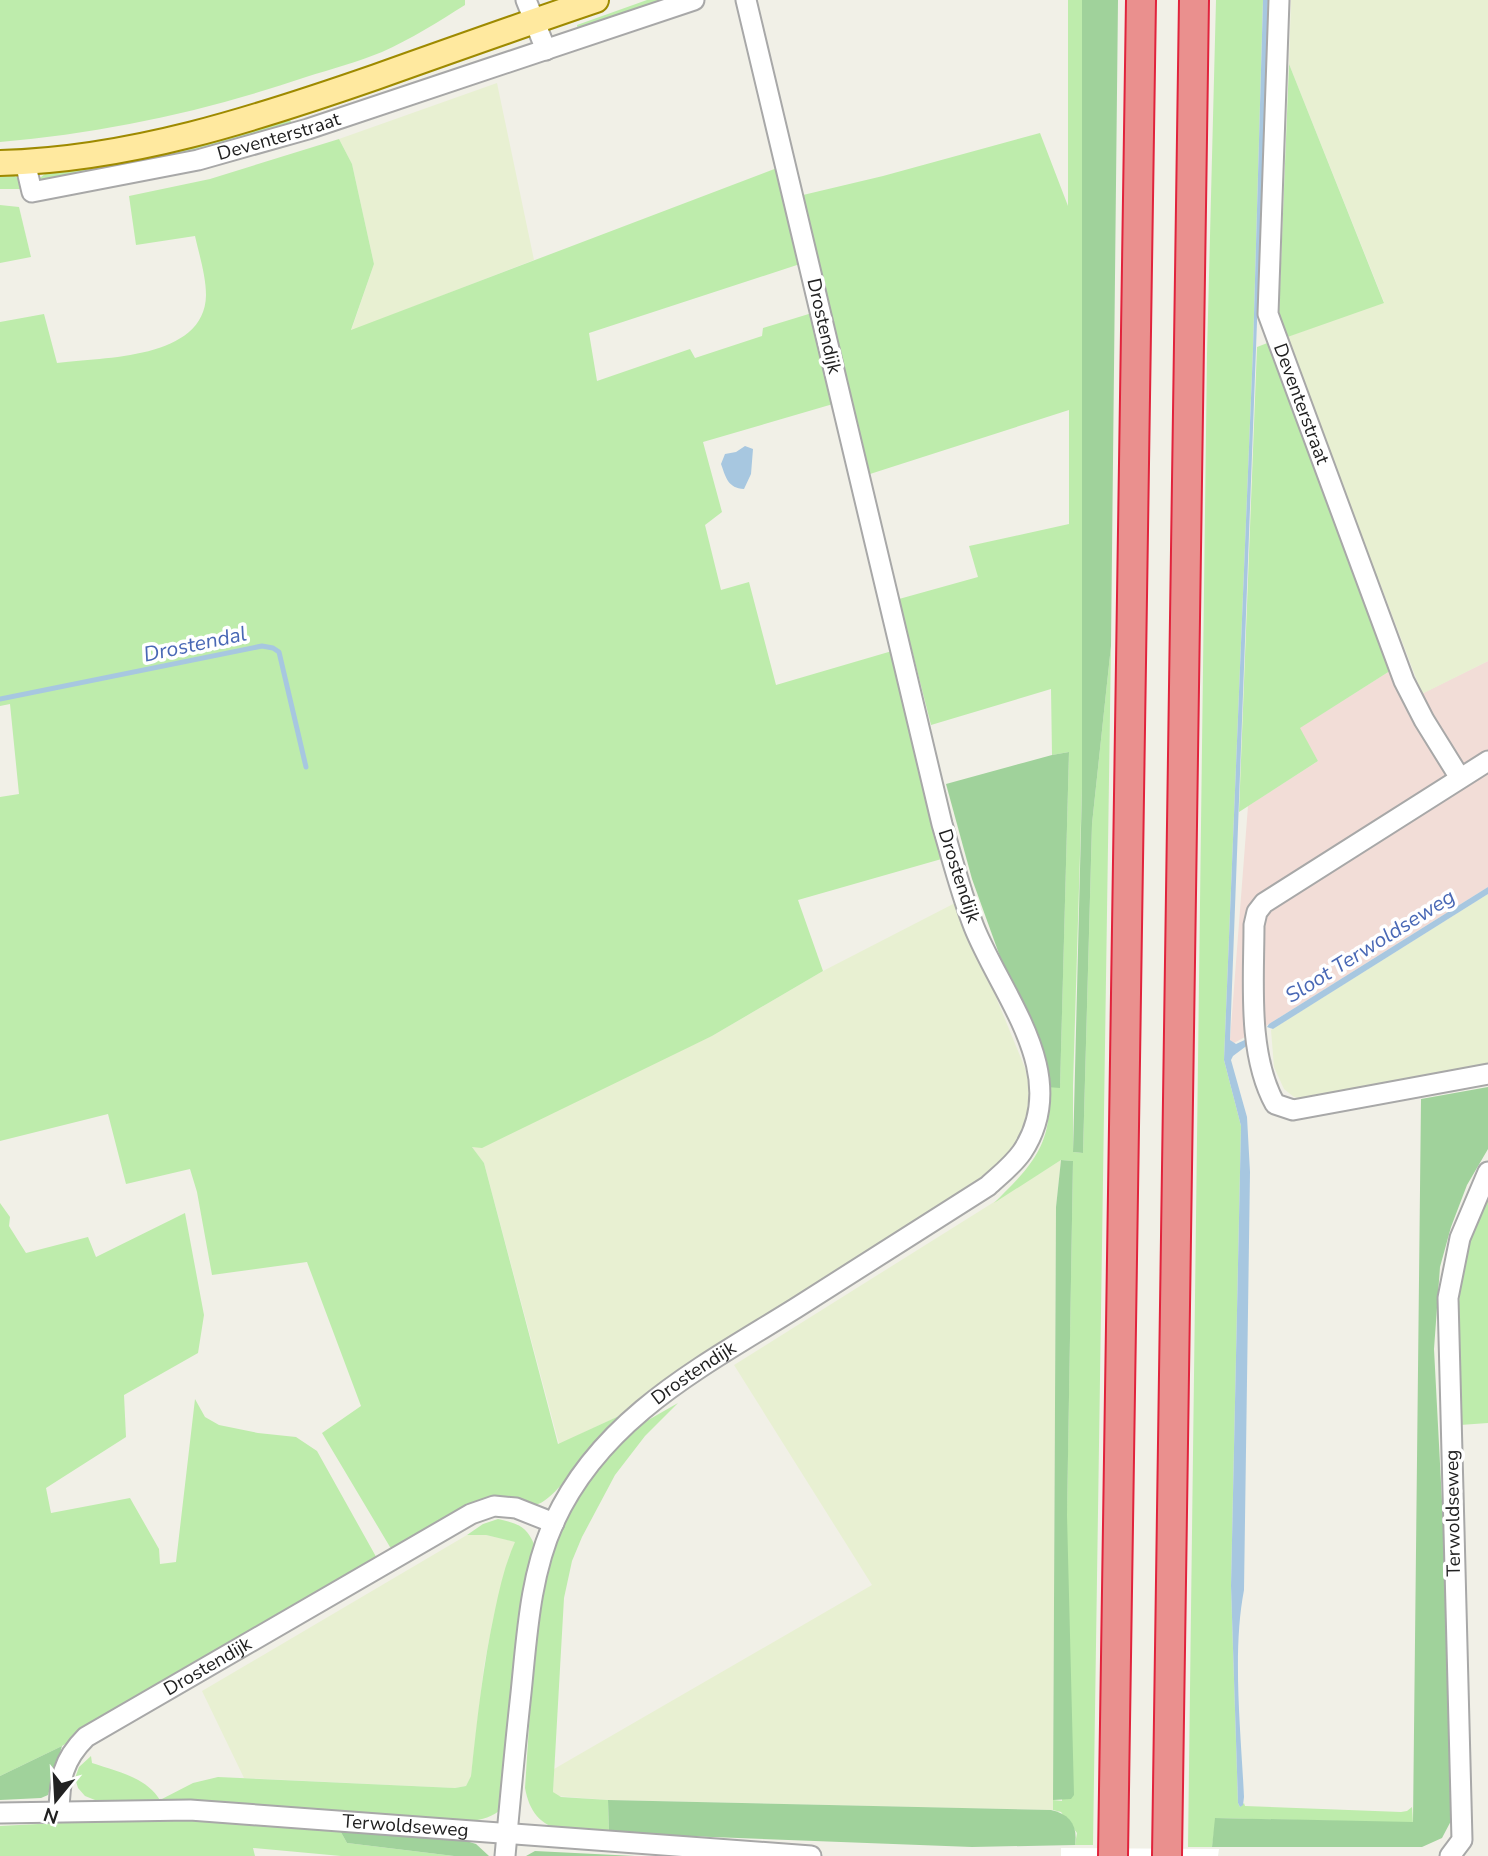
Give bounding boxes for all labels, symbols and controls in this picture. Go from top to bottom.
street label: Deventerstraat [214,106,344,167]
street label: Drostendijk [800,276,848,377]
street label: Deventerstraat [1267,340,1336,468]
water label: Drostendal [141,619,249,669]
street label: Drostendijk [932,826,987,927]
water label: Sloot Terwoldseweg [1280,882,1460,1010]
street label: Drostendijk [646,1335,741,1411]
street label: Terwoldseweg [1439,1449,1467,1577]
street label: Drostendijk [159,1631,257,1702]
north arrow [21,1765,91,1835]
text: N [40,1801,62,1830]
street label: Terwoldseweg [341,1808,470,1844]

